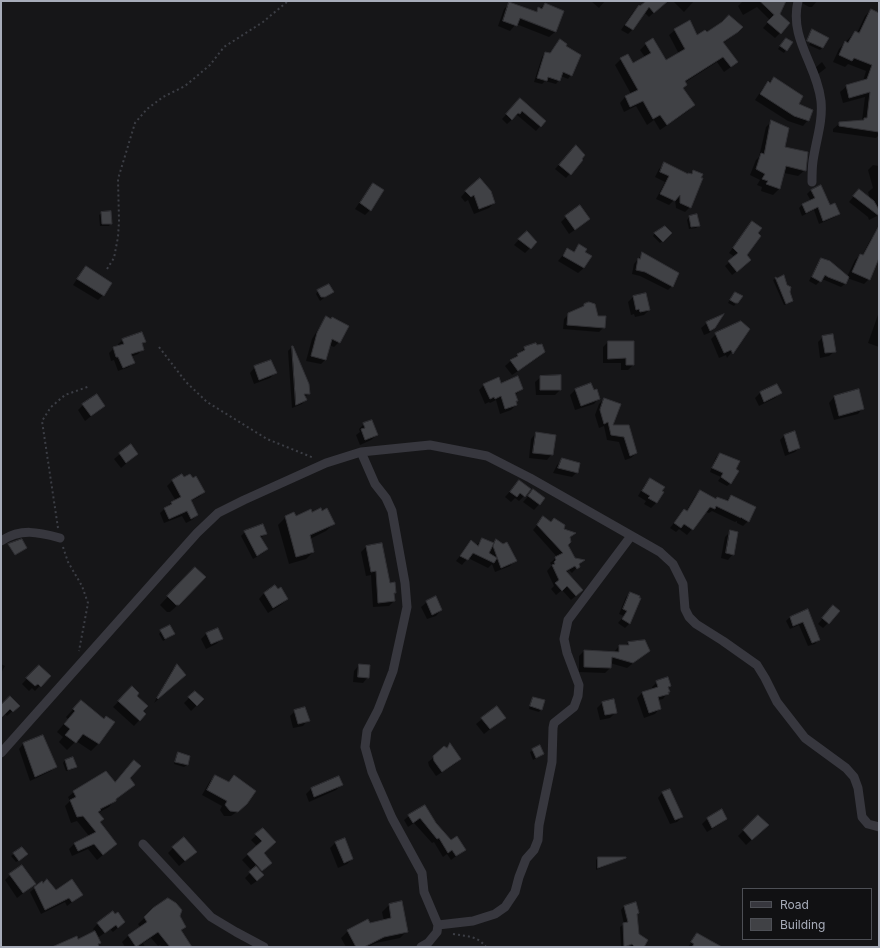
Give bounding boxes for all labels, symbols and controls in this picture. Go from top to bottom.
legend [742,888,872,940]
text: Road [780,897,809,912]
text: Building [780,917,825,932]

